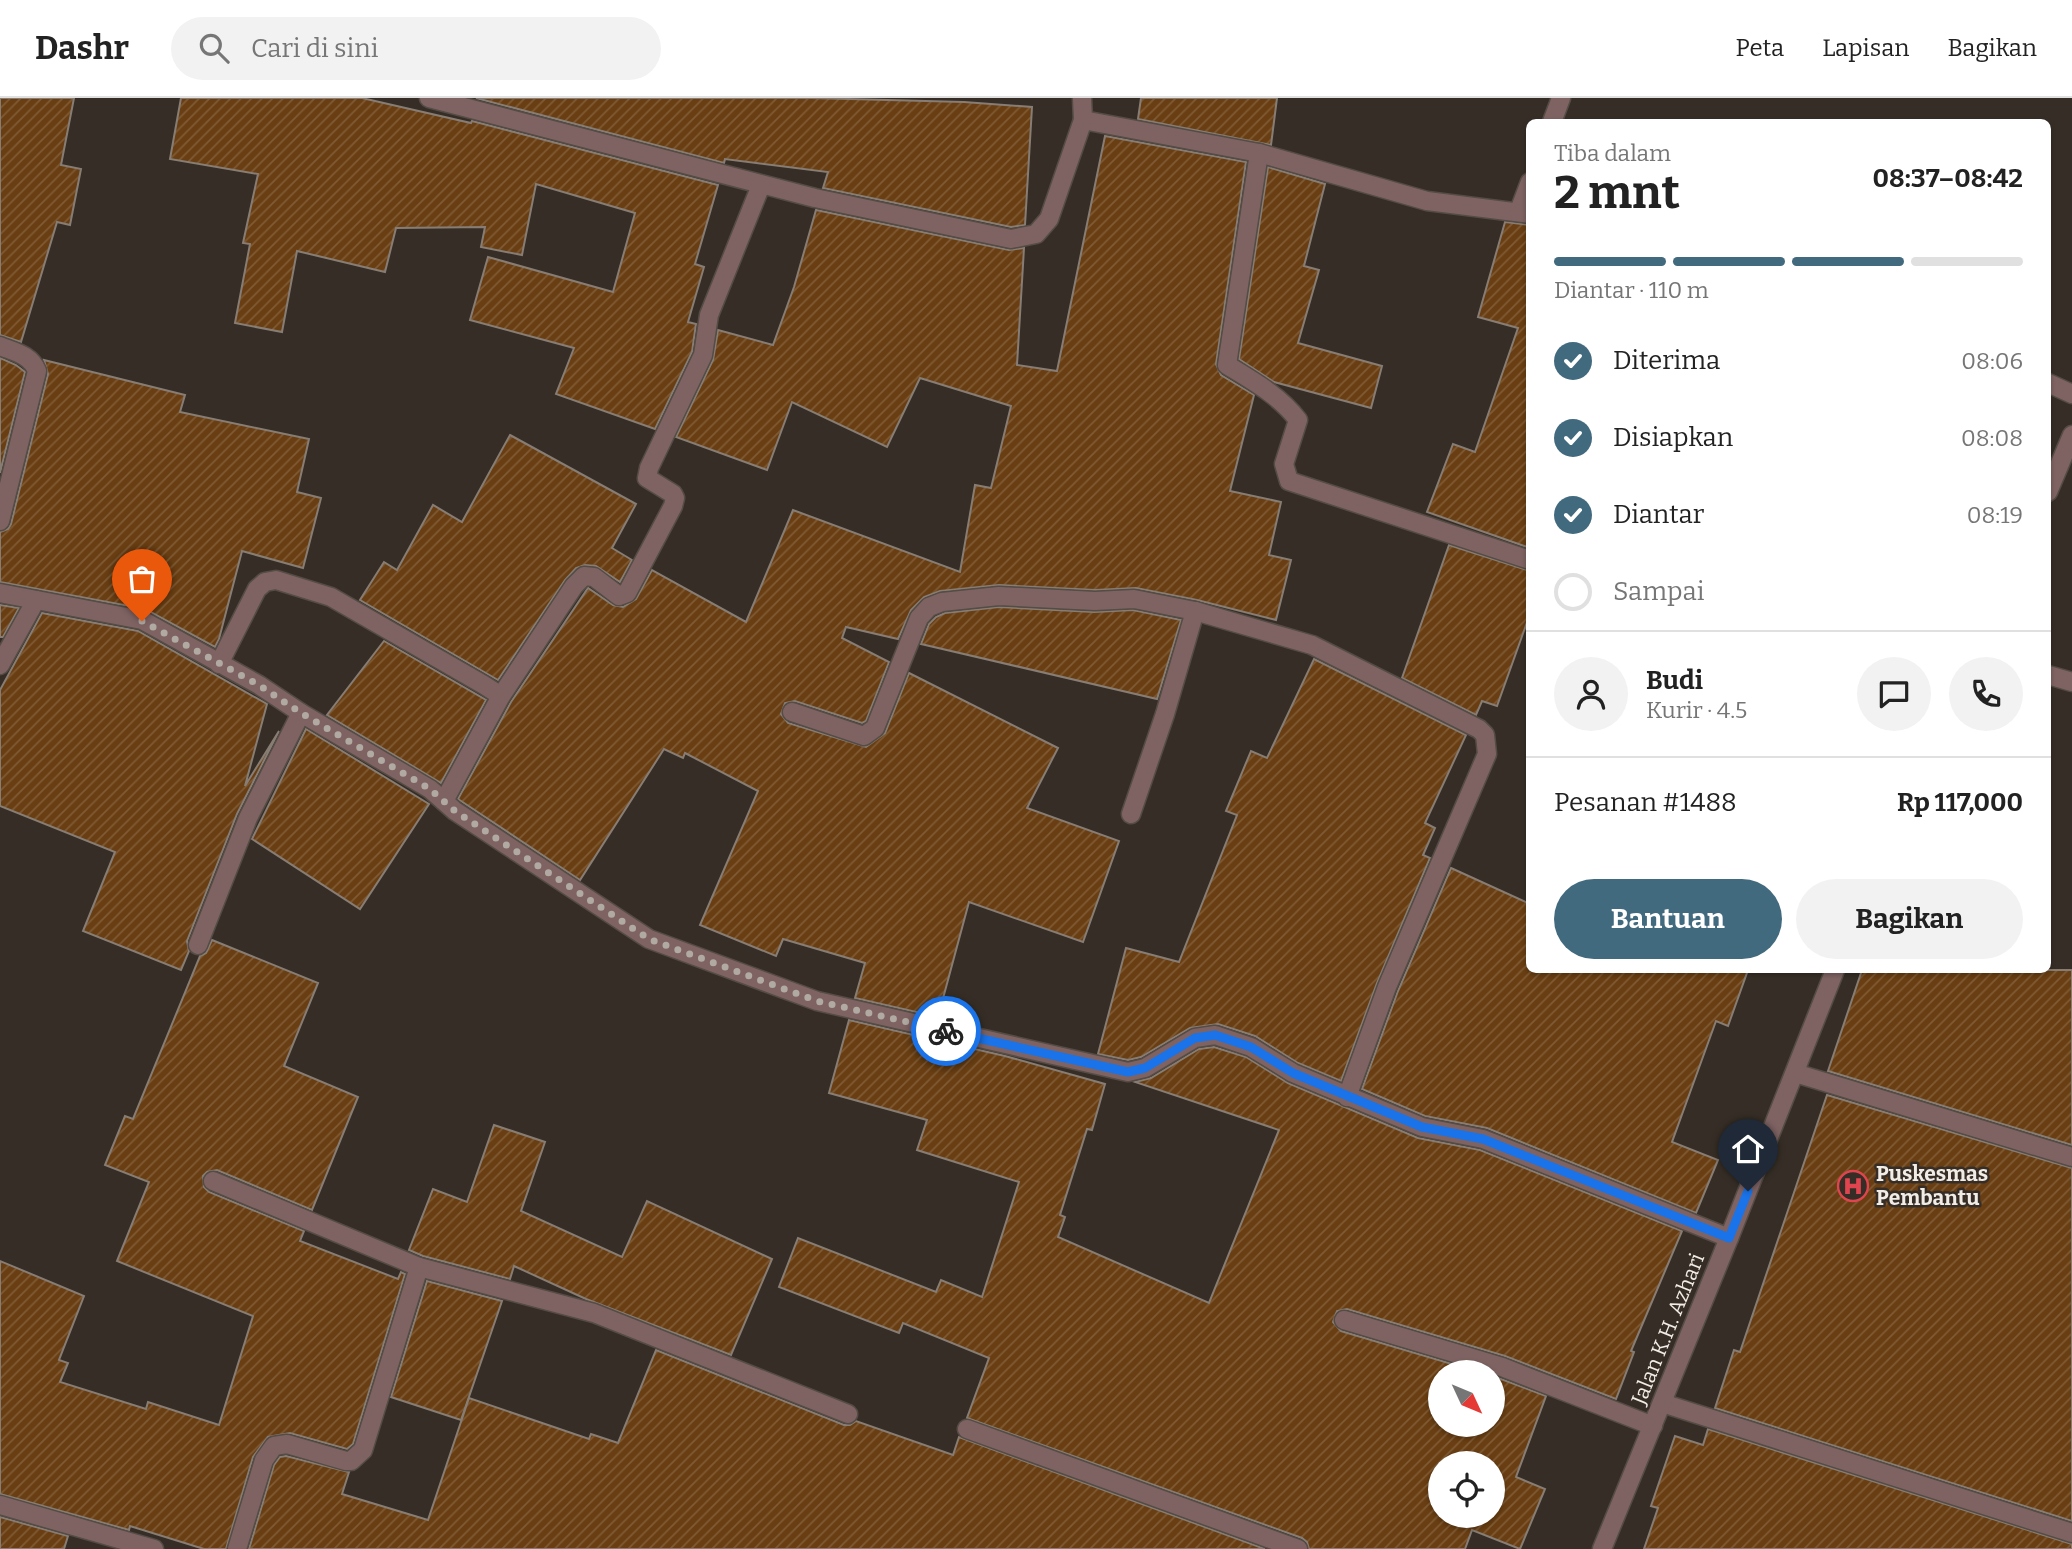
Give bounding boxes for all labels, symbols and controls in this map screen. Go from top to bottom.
search box [171,17,661,80]
text: Dashr [35,28,129,68]
icon: search [195,29,233,67]
text: Cari di sini [251,33,378,64]
text: Peta [1736,34,1784,62]
text: Lapisan [1822,34,1909,62]
text: Bagikan [1947,34,2037,62]
text: Tiba dalam [1554,139,1671,167]
text: 08:37–08:42 [1873,163,2023,194]
text: 2 mnt [1554,165,1680,220]
text: Diantar · 110 m [1554,276,1709,304]
icon: check [1554,342,1592,380]
text: Diterima [1613,345,1720,376]
text: 08:06 [1961,347,2023,375]
icon: check [1554,419,1592,457]
text: Disiapkan [1613,422,1733,453]
text: 08:08 [1961,424,2023,452]
icon: check [1554,496,1592,534]
text: Diantar [1613,499,1704,530]
text: 08:19 [1967,501,2023,529]
pin [112,549,172,621]
icon: bag [123,560,161,598]
text: Sampai [1613,576,1705,607]
button: person [1554,657,1628,731]
button: chat [1857,657,1931,731]
button: phone [1949,657,2023,731]
text: Budi [1646,665,1703,696]
text: Kurir · 4.5 [1646,696,1747,724]
text: Pesanan #1488 [1554,787,1737,818]
text: Rp 117,000 [1897,787,2023,818]
button: Bantuan [1554,879,1782,959]
button: Bagikan [1796,879,2023,959]
courier [911,996,981,1066]
icon: bike [927,1012,965,1050]
pin [1718,1119,1778,1191]
icon: home [1729,1130,1767,1168]
place label: Puskesmas Pembantu [1876,1161,1988,1211]
hospital icon: Puskesmas Pembantu [1836,1169,1870,1203]
street label: Jalan K.H. Azhari [1625,1249,1710,1410]
north arrow [1428,1360,1505,1437]
map controls [1428,1360,1505,1528]
button: locate [1428,1451,1505,1528]

